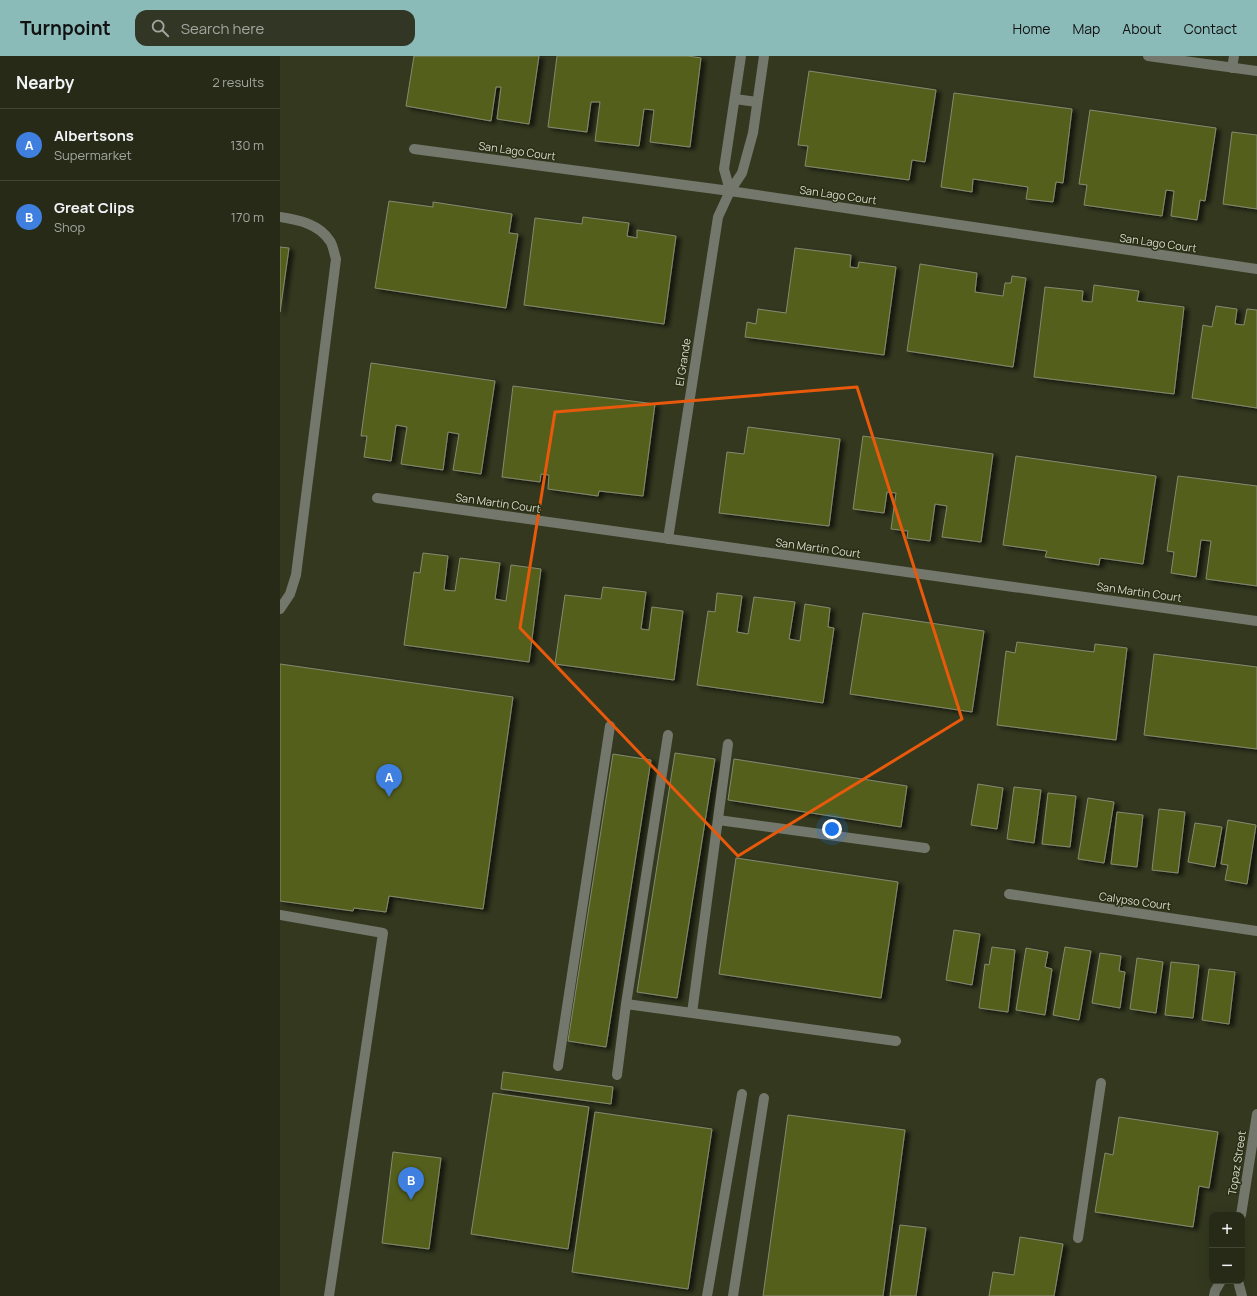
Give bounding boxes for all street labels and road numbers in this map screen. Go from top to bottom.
street label: San Lago Court [477,138,557,163]
street label: San Lago Court [798,182,878,207]
street label: San Lago Court [1118,230,1198,255]
street label: El Grande [671,336,694,387]
street label: San Martin Court [454,489,542,516]
street label: San Martin Court [774,534,862,561]
street label: San Martin Court [1095,578,1183,605]
street label: Calypso Court [1098,888,1172,913]
street label: Topaz Street [1224,1130,1249,1196]

